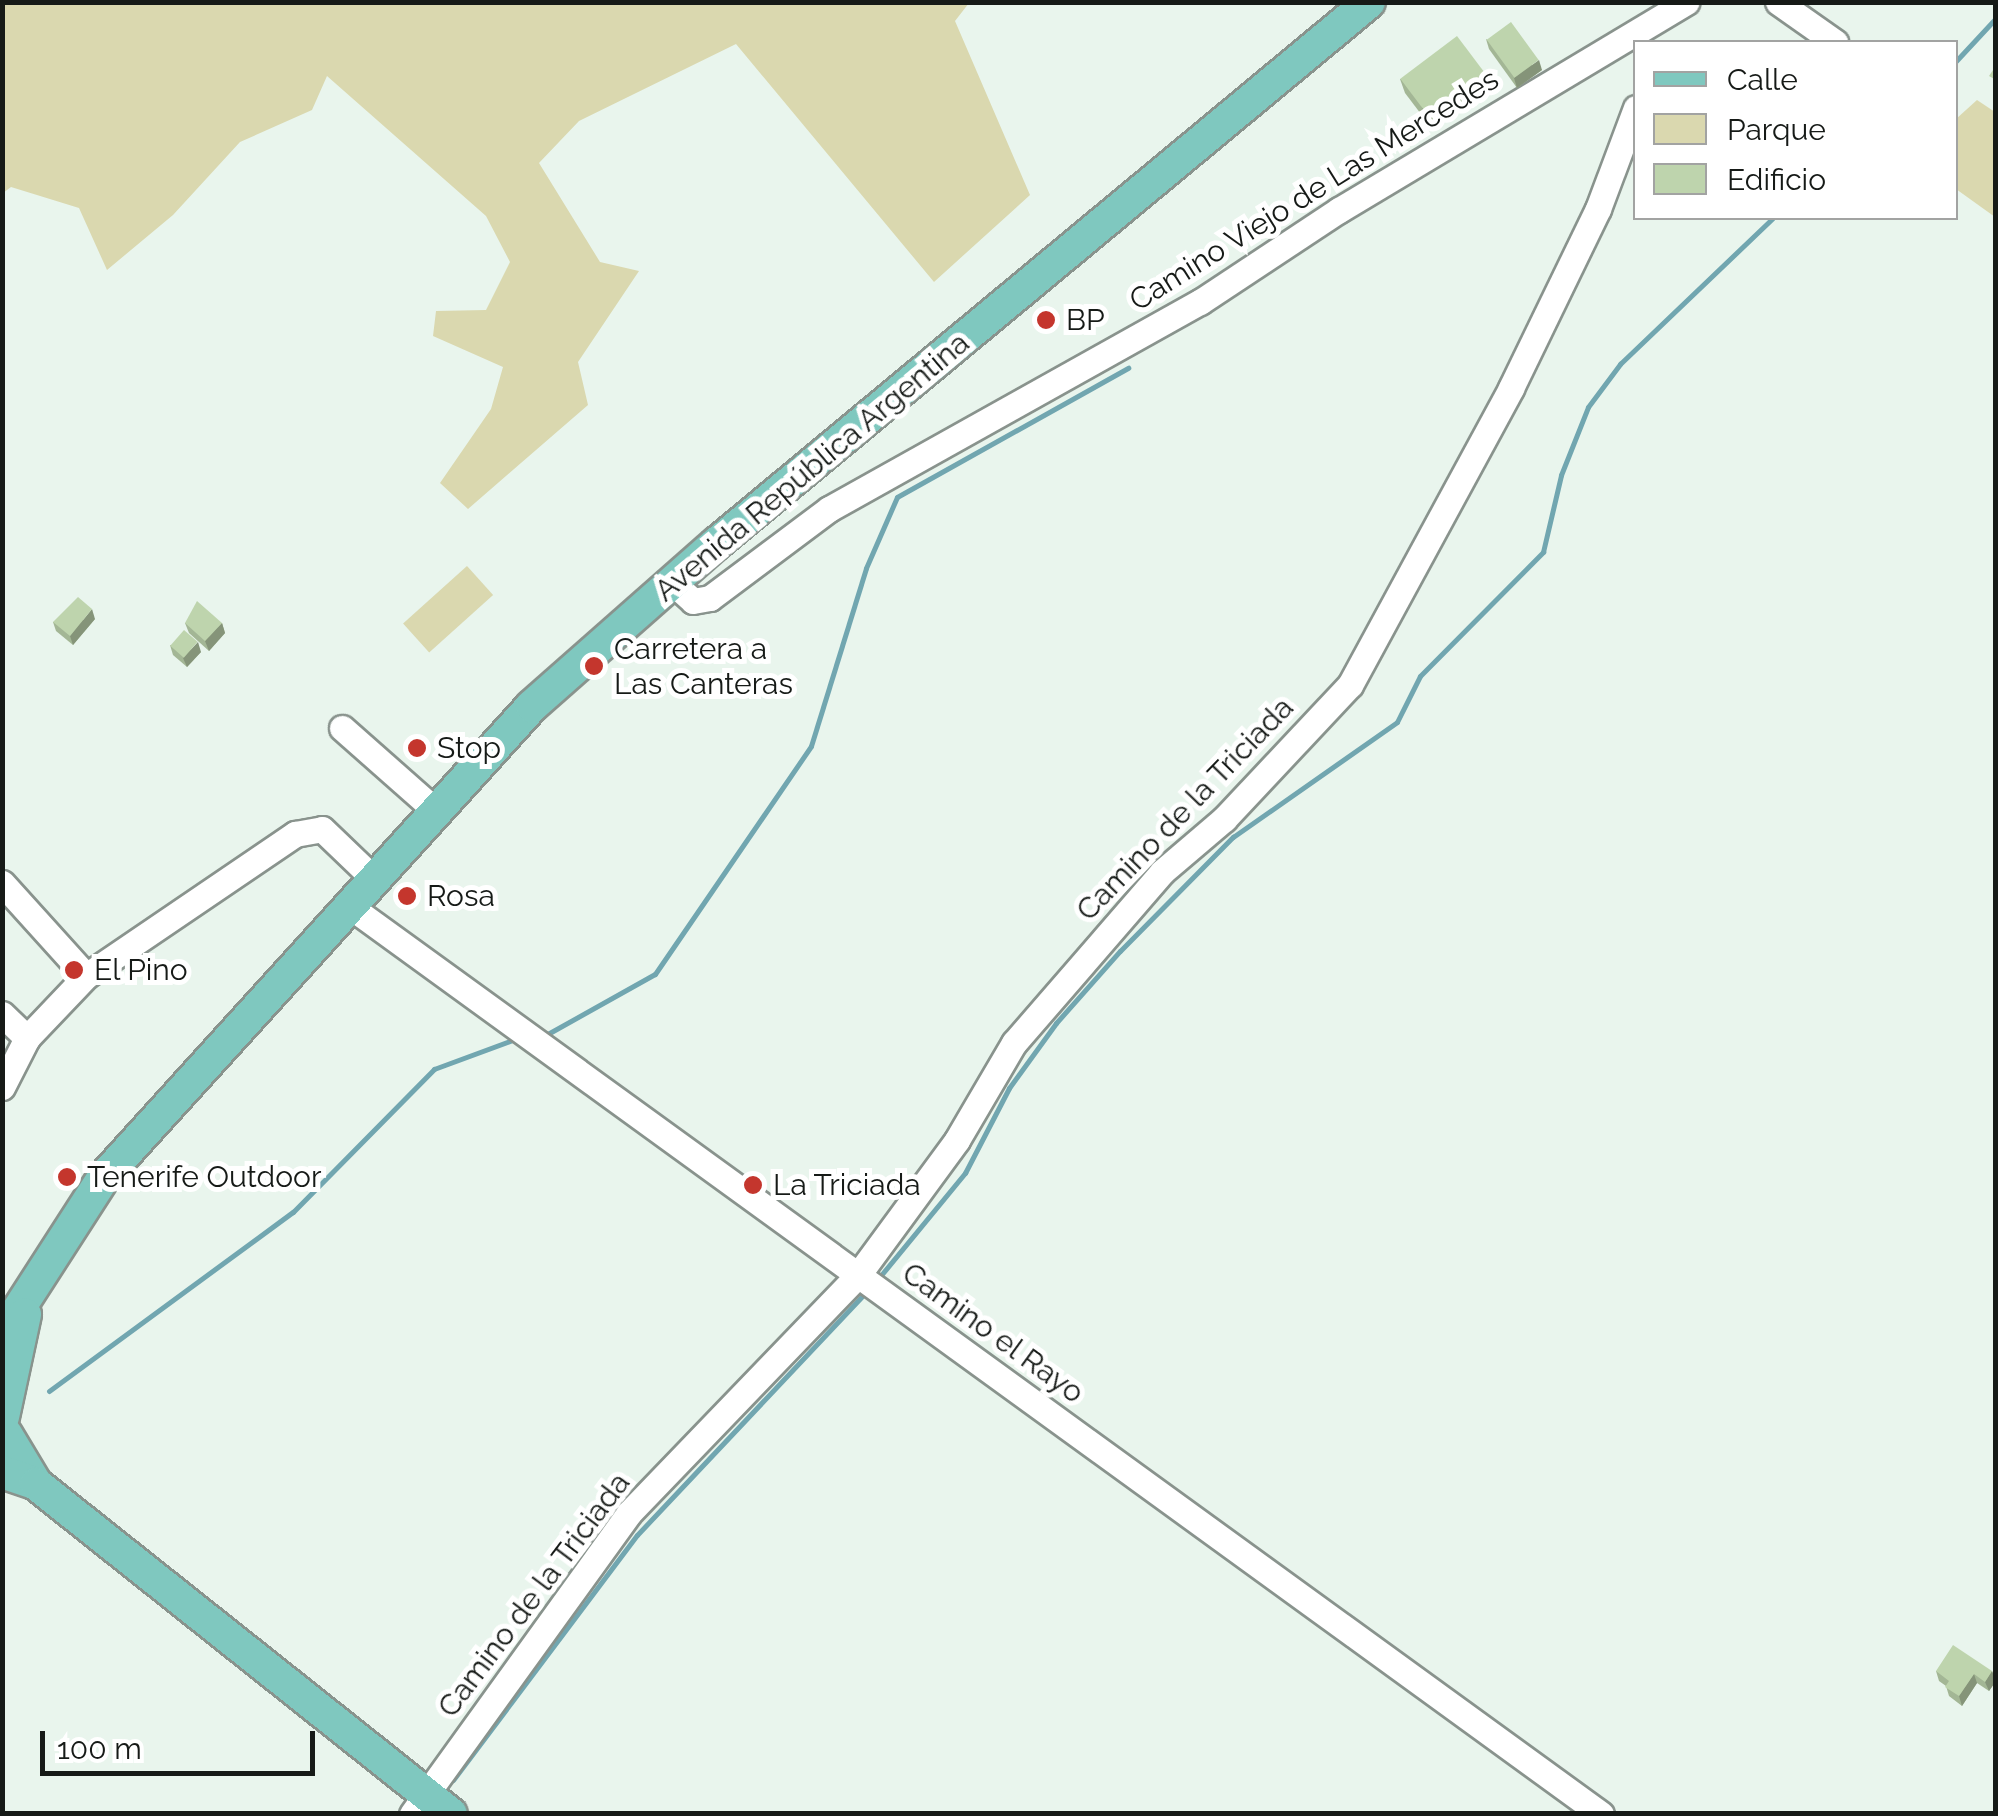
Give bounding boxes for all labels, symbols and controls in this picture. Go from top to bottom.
legend [1633,40,1958,220]
street label: Camino Viejo de Las Mercedes [1123,61,1505,319]
text: Calle [1727,62,1798,97]
text: Parque [1727,112,1826,147]
text: Edificio [1727,162,1826,197]
place label: BP [1066,302,1105,338]
marker: BP [1035,309,1057,331]
street label: Avenida República Argentina [647,325,977,609]
place label: Carretera a Las Canteras [614,631,793,702]
marker: Carretera a Las Canteras [583,655,605,677]
street label: Camino de la Triciada [1069,690,1301,928]
place label: Stop [437,730,501,766]
marker: Stop [406,737,428,759]
place label: Rosa [427,878,495,914]
marker: Rosa [396,885,418,907]
place label: El Pino [94,952,189,988]
marker: El Pino [63,959,85,981]
place label: Tenerife Outdoor [87,1159,321,1195]
marker: Tenerife Outdoor [56,1166,78,1188]
place label: La Triciada [773,1167,922,1203]
marker: La Triciada [742,1174,764,1196]
street label: Camino el Rayo [895,1255,1091,1411]
street label: Camino de la Triciada [430,1466,638,1724]
scale bar [45,1711,320,1773]
text: 100 m [57,1731,142,1766]

